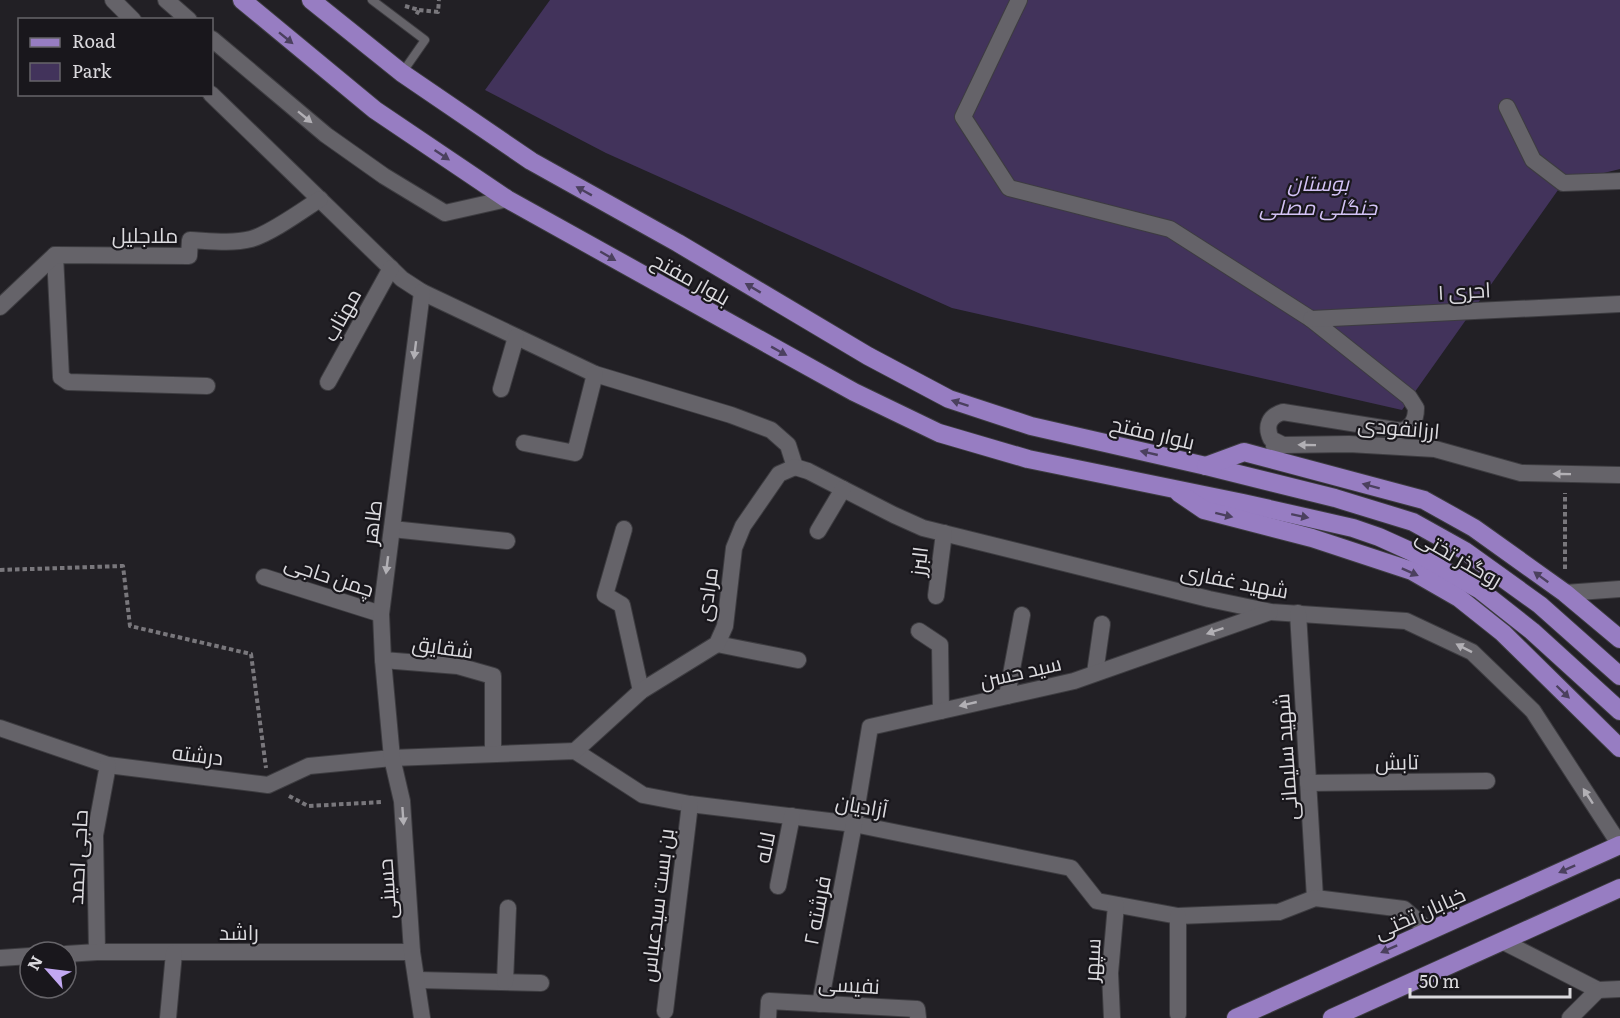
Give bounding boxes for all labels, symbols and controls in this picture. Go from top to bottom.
legend [18,18,213,96]
text: Road [72,27,116,54]
one-way arrow [279,31,294,43]
text: Park [72,57,113,84]
one-way arrow [297,111,313,124]
one-way arrow [434,149,450,160]
park label: بوستان جنگلی مصلی [1259,166,1378,221]
one-way arrow [576,186,593,196]
street label: ملاجلیل [112,218,178,249]
street label: بلوار مفتح [646,243,737,312]
one-way arrow [600,251,617,261]
street label: احری ۱ [1437,272,1491,306]
street label: مهتاب [313,282,367,346]
one-way arrow [745,283,762,293]
one-way arrow [410,341,419,360]
one-way arrow [771,346,788,356]
one-way arrow [951,398,969,407]
street label: بلوار مفتح [1107,406,1198,457]
street label: ارزانفودی [1357,407,1441,445]
one-way arrow [1297,440,1316,450]
one-way arrow [1139,448,1158,457]
one-way arrow [1552,469,1571,479]
one-way arrow [1362,480,1380,490]
street label: طاهر [352,498,388,547]
one-way arrow [1215,511,1233,521]
one-way arrow [1291,512,1310,521]
street label: روگذر تختی [1411,519,1509,593]
street label: چمن حاجی [281,545,379,604]
street label: البرز [900,545,934,578]
street label: شهید غفاری [1178,553,1292,605]
one-way arrow [383,555,392,574]
street label: مرادی [686,565,724,623]
one-way arrow [1402,567,1420,577]
one-way arrow [1534,571,1549,583]
street label: شقایق [410,625,476,665]
one-way arrow [1206,627,1224,637]
one-way arrow [1455,644,1472,653]
street label: سید حسن [976,646,1064,694]
one-way arrow [1555,684,1569,698]
street label: شهید سلیمانی [1264,692,1304,822]
one-way arrow [959,700,978,710]
street label: درشته [171,734,225,772]
street label: تابش [1375,744,1419,776]
street label: آزادیان [833,784,891,824]
one-way arrow [1583,788,1594,804]
one-way arrow [398,806,408,825]
street label: حاجی احمد [58,809,94,905]
street label: بن بست سیدعباس [630,826,680,984]
street label: لاله [745,829,781,865]
street label: حسینی [367,858,403,920]
one-way arrow [1557,864,1575,874]
street label: فرشته ۲ [793,873,837,947]
street label: خیابان تختی [1368,877,1470,945]
street label: راشد [219,915,259,946]
street label: سپهر [1073,937,1107,984]
north arrow [18,940,78,1000]
one-way arrow [1379,944,1397,954]
text: N [20,951,48,974]
scale bar [1410,961,1570,999]
street label: نفیسی [817,966,881,1000]
text: 50 m [1419,967,1460,994]

